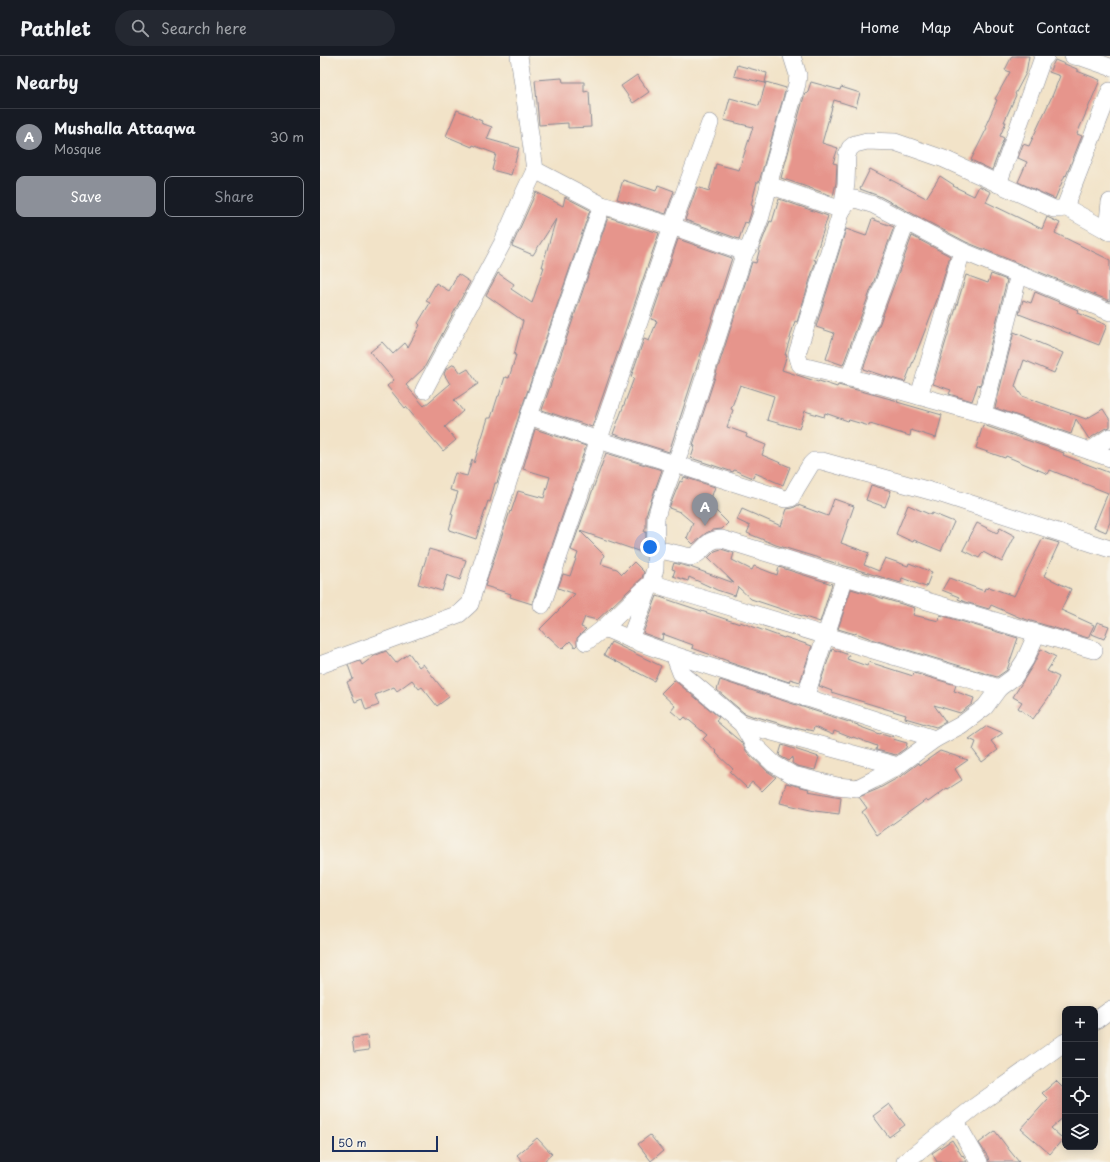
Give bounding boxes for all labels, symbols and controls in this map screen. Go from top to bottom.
search box [115,10,395,46]
text: Pathlet [20,14,91,42]
text: Search here [161,16,247,39]
icon: search [129,17,151,39]
text: Home [860,17,899,38]
text: Map [921,17,951,38]
text: About [973,17,1014,38]
text: Contact [1036,17,1090,38]
text: Nearby [16,69,78,95]
text: Mushalla Attaqwa [54,116,196,139]
text: A [24,127,34,146]
text: 30 m [270,127,304,146]
text: Mosque [54,139,101,158]
button: Save [16,176,156,217]
button: Share [164,176,304,217]
pin: A [692,493,718,526]
your location [640,537,660,557]
map controls [1062,1006,1098,1150]
button: + [1062,1006,1098,1042]
button: − [1062,1042,1098,1078]
button: locate [1062,1078,1098,1114]
button: layers [1062,1114,1098,1150]
scale bar [332,1134,438,1153]
text: 50 m [338,1134,367,1151]

